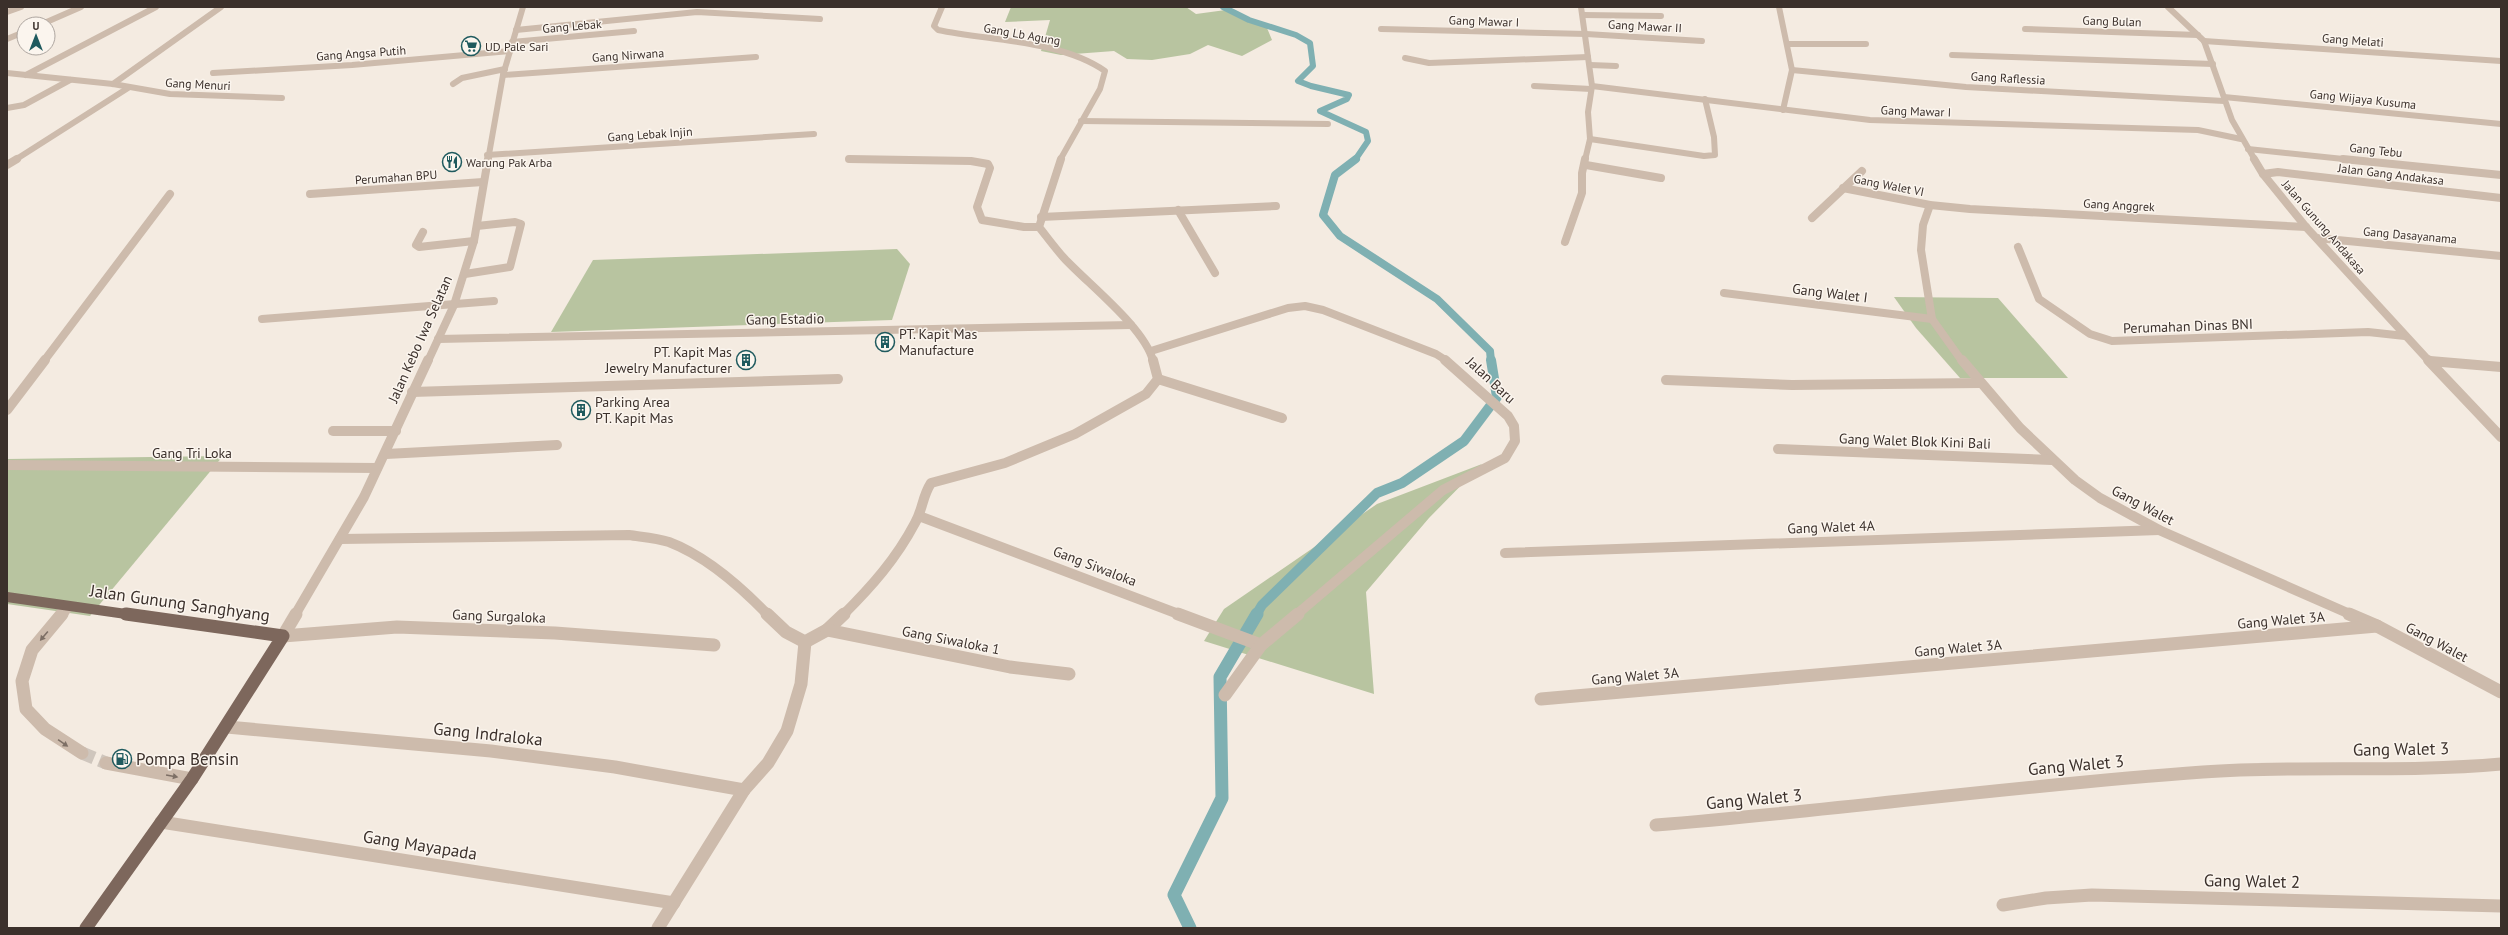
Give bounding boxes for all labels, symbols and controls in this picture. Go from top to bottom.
street label: Gang Mawar I [1449,12,1519,30]
street label: Gang Bulan [2082,12,2142,30]
north arrow [16,16,56,56]
street label: Gang Lebak [542,16,602,36]
street label: Gang Mawar II [1608,17,1682,35]
text: U [33,19,40,33]
street label: Gang Lb Agung [982,20,1062,48]
street label: Gang Melati [2322,30,2384,50]
supermarket icon: UD Pale Sari [460,35,482,57]
place label: UD Pale Sari [485,39,549,54]
street label: Gang Angsa Putih [316,42,406,64]
street label: Gang Nirwana [591,45,665,65]
street label: Gang Raflessia [1970,69,2046,87]
street label: Gang Menuri [165,75,231,93]
street label: Gang Wijaya Kusuma [2309,86,2417,112]
street label: Gang Mawar I [1881,102,1951,120]
street label: Gang Lebak Injin [607,124,693,144]
street label: Gang Tebu [2349,140,2403,160]
restaurant icon: Warung Pak Arba [441,151,463,173]
place label: Warung Pak Arba [466,155,552,170]
street label: Jalan Gang Andakasa [2336,160,2445,188]
street label: Perumahan BPU [354,167,438,187]
street label: Gang Walet VI [1852,171,1926,199]
street label: Jalan Gunung Andakasa [2278,176,2369,277]
street label: Gang Anggrek [2083,196,2155,214]
street label: Gang Dasayanama [2362,223,2458,247]
street label: Jalan Kebo Iwa Selatan [383,273,456,406]
street label: Gang Walet I [1791,279,1869,307]
street label: Gang Estadio [746,309,824,329]
street label: Perumahan Dinas BNI [2123,315,2253,337]
place label: PT. Kapit Mas Manufacture [899,325,978,359]
building icon: PT. Kapit Mas Manufacture [874,331,896,353]
place label: PT. Kapit Mas Jewelry Manufacturer [604,343,732,377]
building icon: PT. Kapit Mas Jewelry Manufacturer [735,349,757,371]
street label: Jalan Baru [1462,352,1519,407]
place label: Parking Area PT. Kapit Mas [595,393,674,427]
building icon: Parking Area PT. Kapit Mas [570,399,592,421]
street label: Gang Walet Blok Kini Bali [1839,429,1991,453]
street label: Gang Tri Loka [152,444,232,462]
street label: Gang Walet [2109,481,2177,529]
street label: Gang Walet 4A [1787,516,1876,538]
street label: Gang Siwaloka [1051,542,1139,590]
street label: Jalan Gunung Sanghyang [88,579,271,627]
street label: Gang Surgaloka [452,605,546,627]
street label: Gang Walet 3A [2237,607,2326,633]
street label: Gang Walet [2403,618,2471,666]
street label: Gang Siwaloka 1 [900,622,1002,658]
one-way arrow [39,631,48,641]
street label: Gang Walet 3A [1914,635,2003,661]
street label: Gang Walet 3A [1591,663,1680,689]
street label: Gang Indraloka [432,717,544,751]
street label: Gang Walet 3 [2353,737,2449,761]
one-way arrow [58,739,69,747]
fuel station icon: Pompa Bensin [111,748,133,770]
place label: Pompa Bensin [136,748,239,770]
street label: Gang Walet 3 [2027,750,2125,780]
one-way arrow [166,773,178,779]
street label: Gang Walet 3 [1705,784,1803,814]
street label: Gang Mayapada [361,825,479,865]
street label: Gang Walet 2 [2204,869,2300,893]

